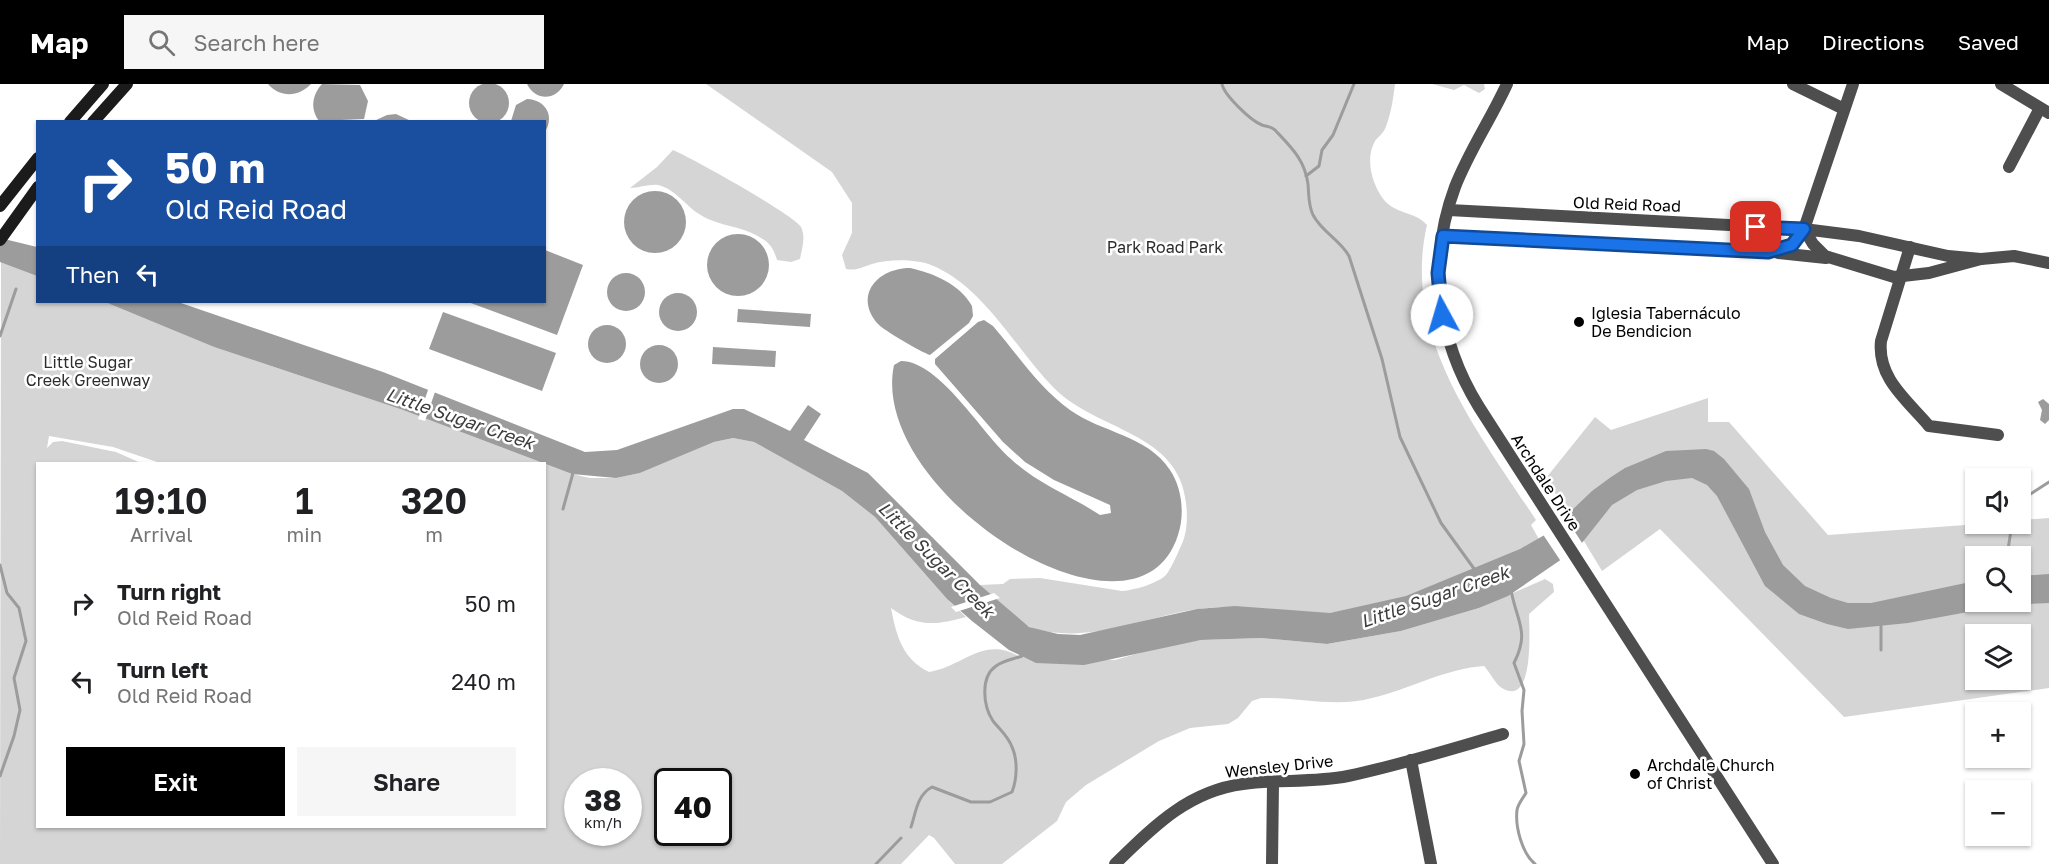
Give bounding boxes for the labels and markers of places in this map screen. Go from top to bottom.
pin [1730,201,1781,252]
place label: Iglesia Tabernáculo De Bendicion [1591,303,1741,341]
marker: Iglesia Tabernáculo De Bendicion [1572,315,1586,329]
place label: Archdale Church of Christ [1647,755,1775,793]
marker: Archdale Church of Christ [1628,767,1642,781]

